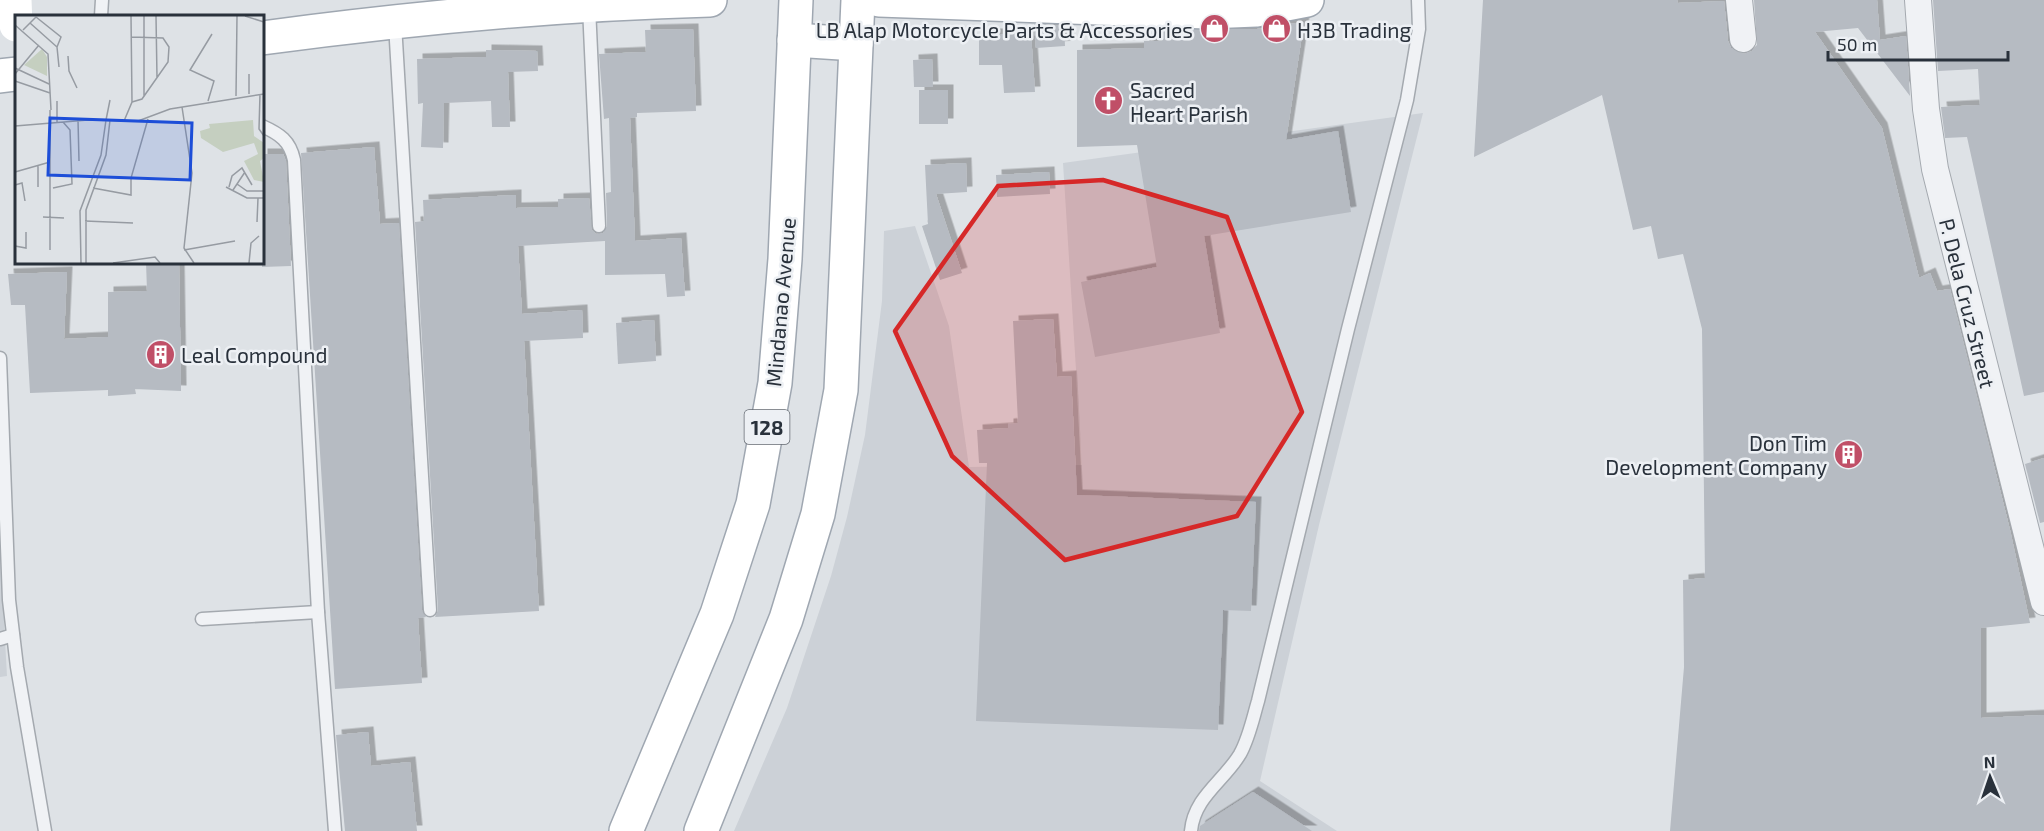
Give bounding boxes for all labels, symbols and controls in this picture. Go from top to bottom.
shop icon: LB Alap Motorcycle Parts & Accessories [1198,13,1230,45]
shop icon: H3B Trading [1260,13,1292,45]
inset map [15,15,264,264]
place label: LB Alap Motorcycle Parts & Accessories [816,17,1193,42]
place label: H3B Trading [1297,17,1412,42]
scale bar [1828,24,2008,62]
text: 50 m [1837,33,1877,55]
place label: Sacred Heart Parish [1130,77,1248,126]
church icon: Sacred Heart Parish [1093,85,1125,117]
street label: Mindanao Avenue [760,216,800,388]
street label: P. Dela Cruz Street [1935,216,2001,390]
building icon: Leal Compound [144,338,176,370]
place label: Leal Compound [181,342,328,367]
road number: 128 [744,410,789,444]
place label: Don Tim Development Company [1605,430,1827,479]
building icon: Don Tim Development Company [1832,438,1864,470]
north arrow [1960,747,2020,807]
text: N [1983,752,1996,771]

